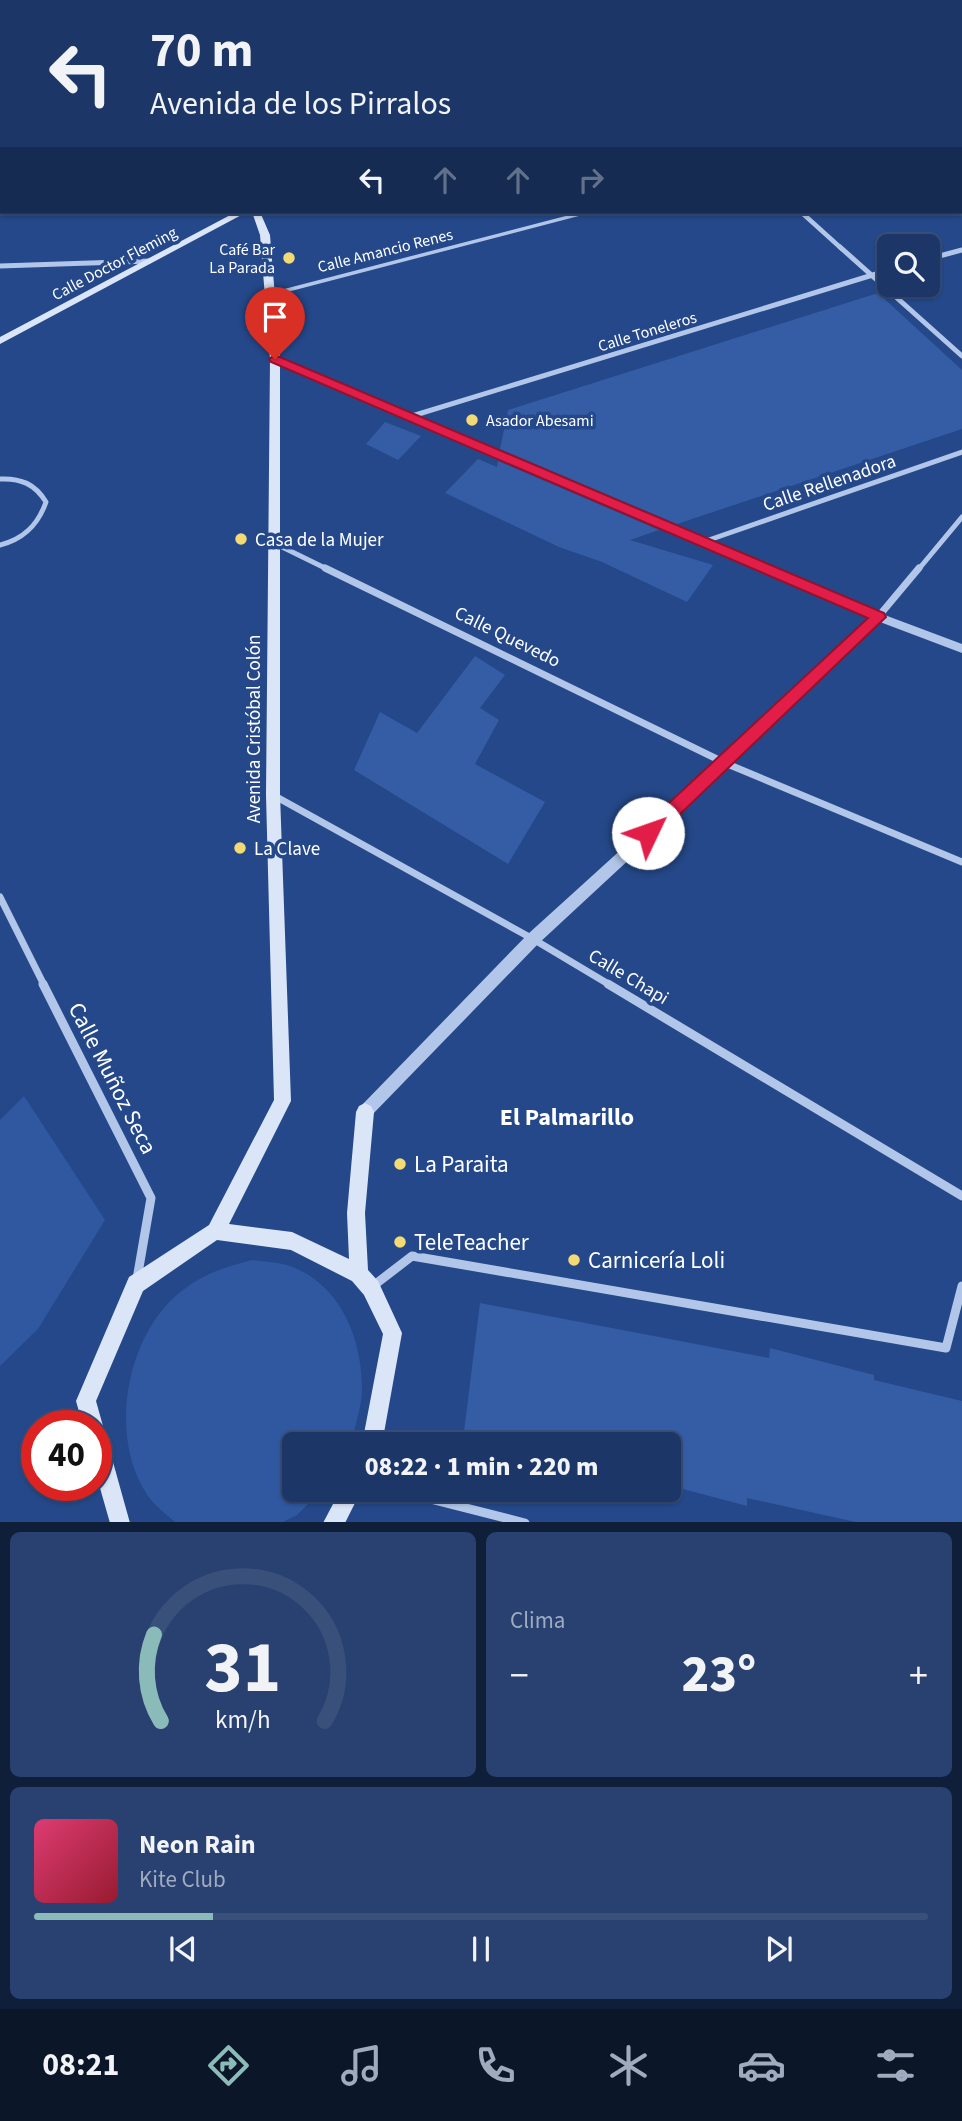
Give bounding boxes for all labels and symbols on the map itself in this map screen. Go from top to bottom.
street label: Calle Doctor Fleming [48,222,181,306]
street label: Calle Amancio Renes [315,223,455,278]
place label: Café Bar La Parada [209,239,275,279]
marker: Café Bar La Parada [281,250,297,266]
pin [245,287,305,359]
street label: Calle Toneleros [595,306,700,357]
place label: Asador Abesami [486,410,594,432]
marker: Asador Abesami [464,412,480,428]
street label: Calle Rellenadora [759,448,900,519]
place label: Casa de la Mujer [255,527,384,554]
marker: Casa de la Mujer [233,531,249,547]
street label: Calle Quevedo [450,600,565,675]
street label: Avenida Cristóbal Colón [241,635,268,823]
position arrow [611,796,685,870]
place label: La Clave [254,836,320,863]
marker: La Clave [232,840,248,856]
street label: Calle Chapi [583,943,673,1012]
street label: Calle Muñoz Seca [60,997,165,1160]
district label: El Palmarillo [500,1100,634,1135]
place label: La Paraita [414,1148,509,1181]
marker: La Paraita [392,1156,408,1172]
place label: TeleTeacher [414,1226,530,1259]
marker: TeleTeacher [392,1234,408,1250]
place label: Carnicería Loli [588,1244,725,1277]
marker: Carnicería Loli [566,1252,582,1268]
speed limit sign: 40 [21,1410,112,1501]

